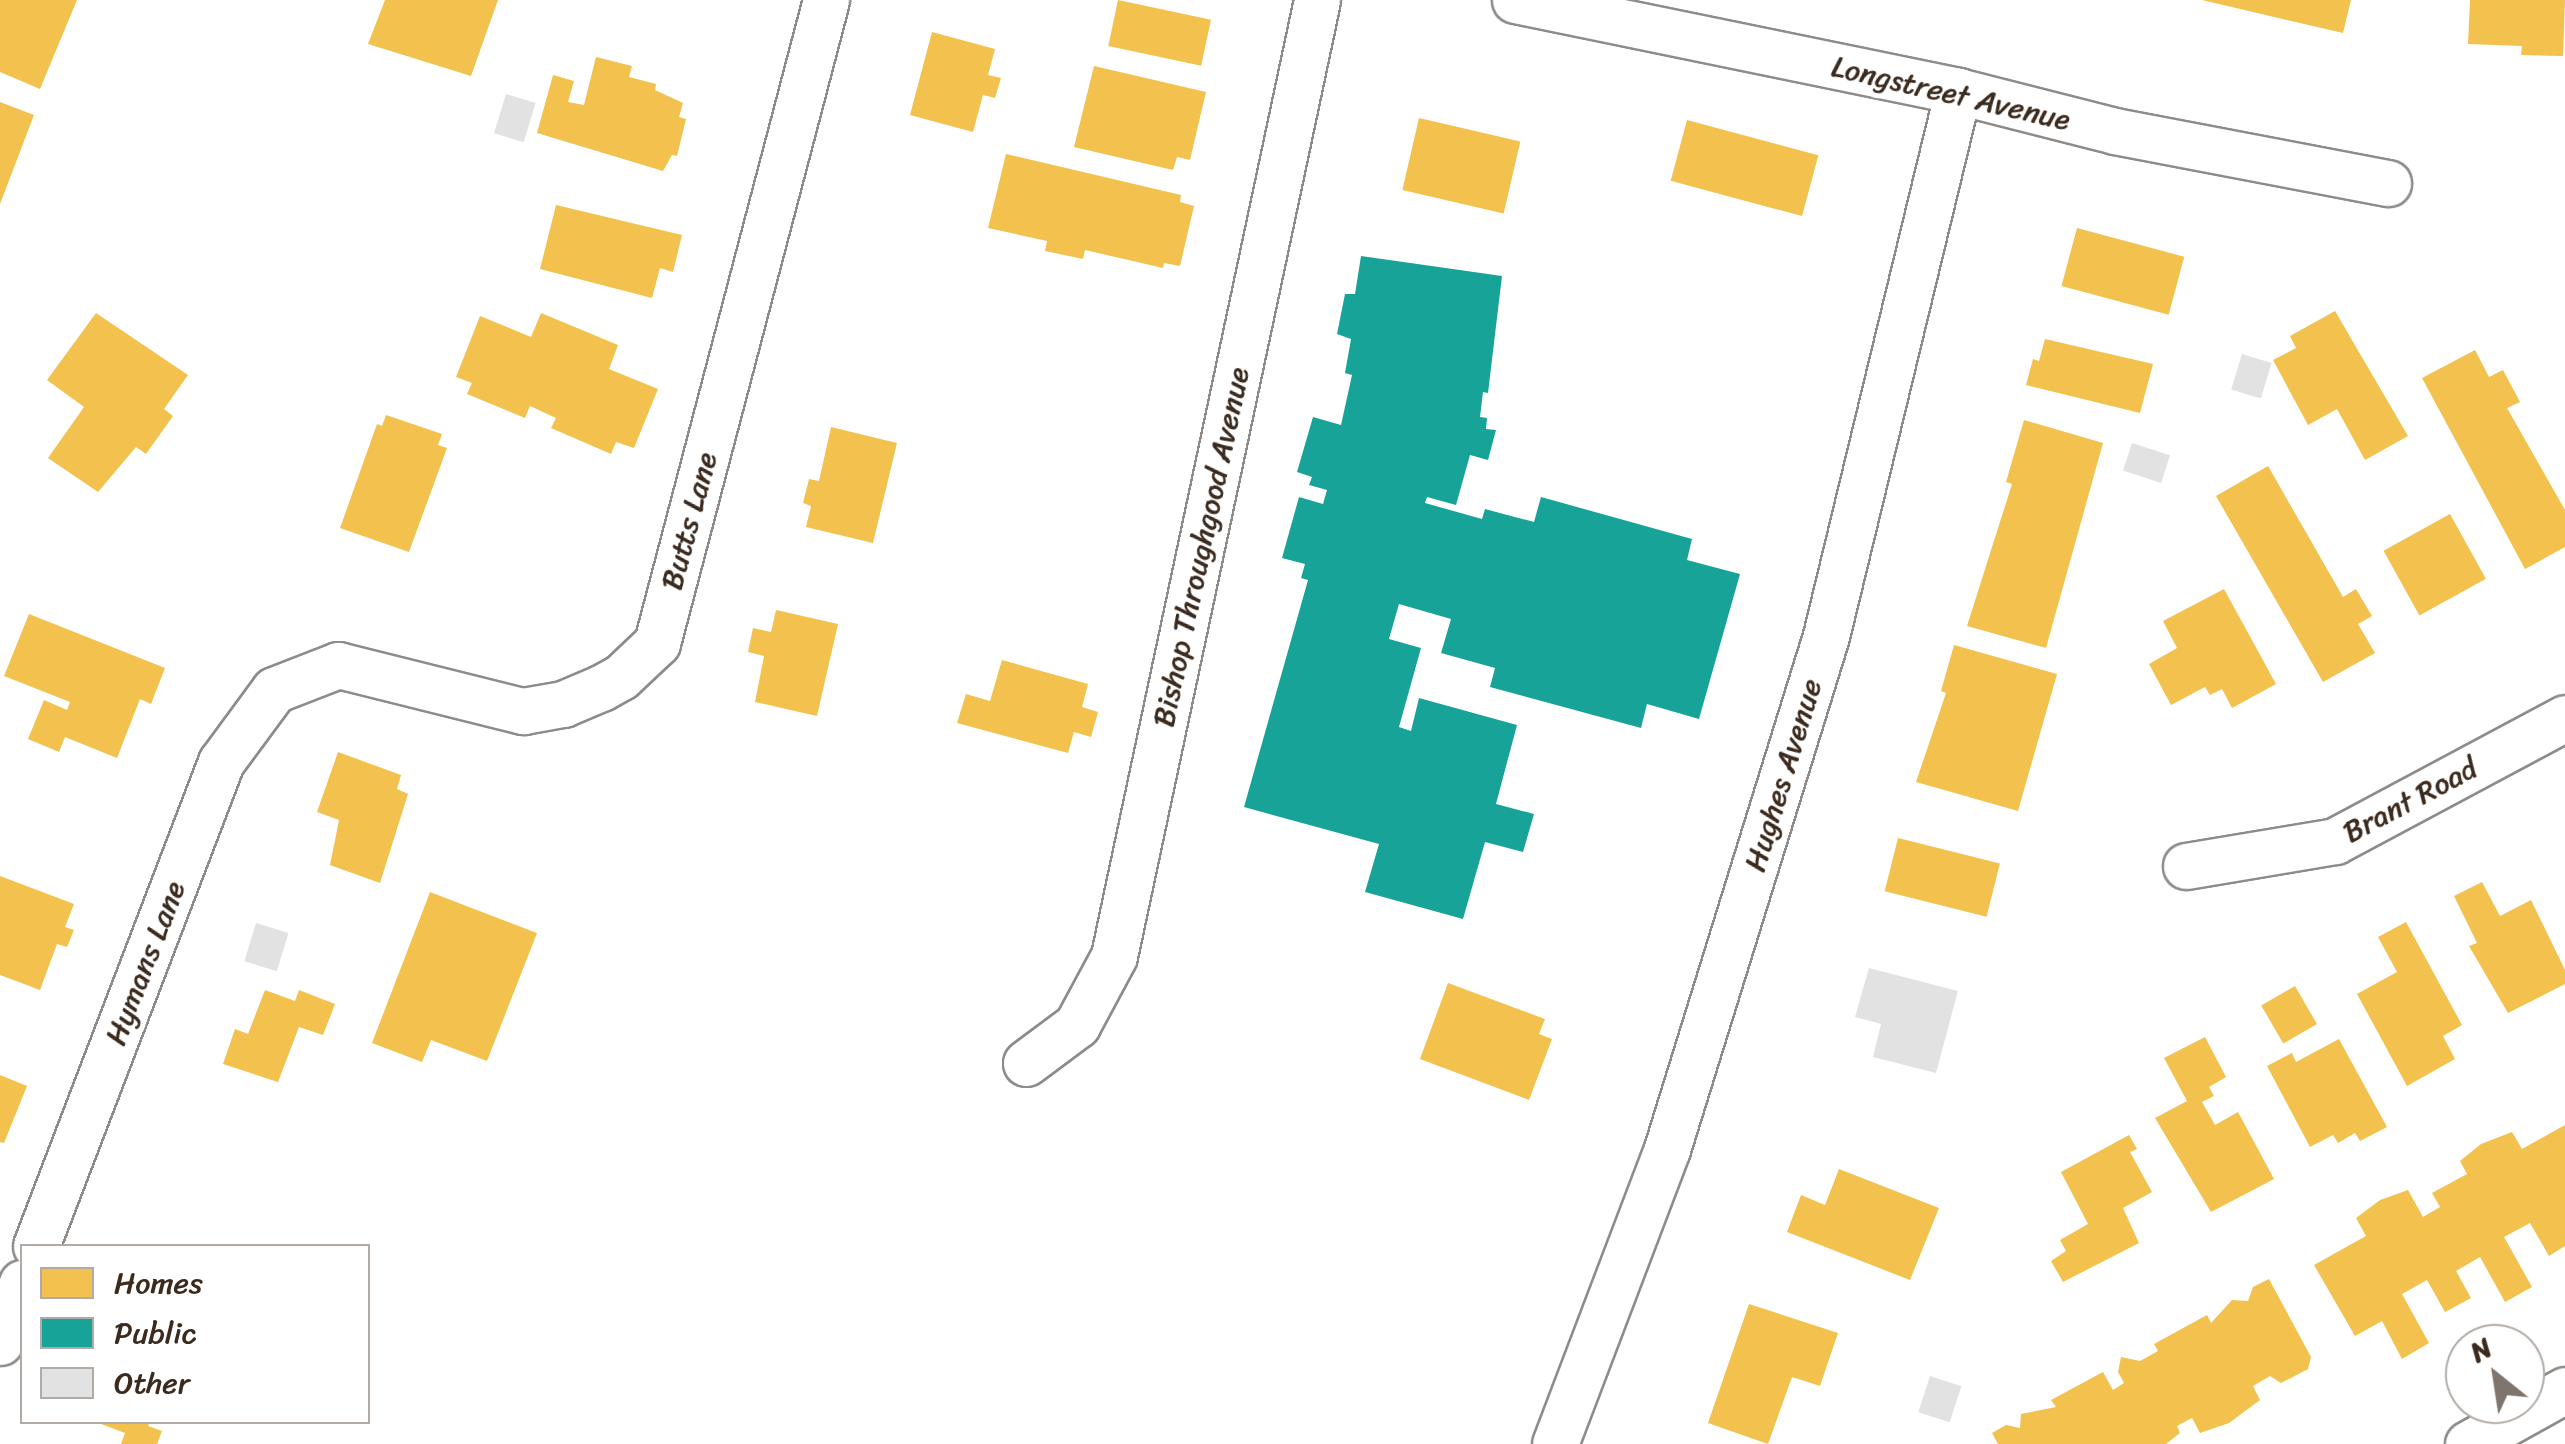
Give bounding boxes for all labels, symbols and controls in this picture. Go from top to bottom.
street label: Longstreet Avenue [1828,48,2074,138]
street label: Bishop Throughgood Avenue [1145,364,1257,730]
street label: Butts Lane [653,448,725,594]
street label: Hughes Avenue [1737,674,1829,876]
street label: Brant Road [2337,750,2483,850]
street label: Hymans Lane [97,876,193,1050]
legend [20,1244,370,1424]
text: Homes [114,1256,203,1310]
text: Public [114,1306,197,1360]
text: N [2460,1323,2501,1375]
north arrow [2445,1324,2545,1424]
text: Other [114,1356,190,1410]

